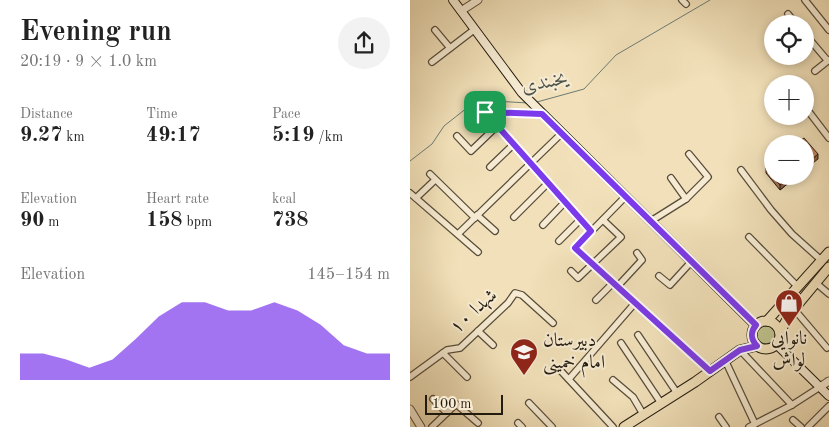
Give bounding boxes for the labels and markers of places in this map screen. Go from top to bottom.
pin [464,91,506,133]
shop icon: نانوایی لواش [774,288,804,327]
place label: نانوایی لواش [771,330,807,372]
place label: دبیرستان امام خمینی [543,332,605,378]
school or university icon: دبیرستان امام خمینی [509,337,539,376]

